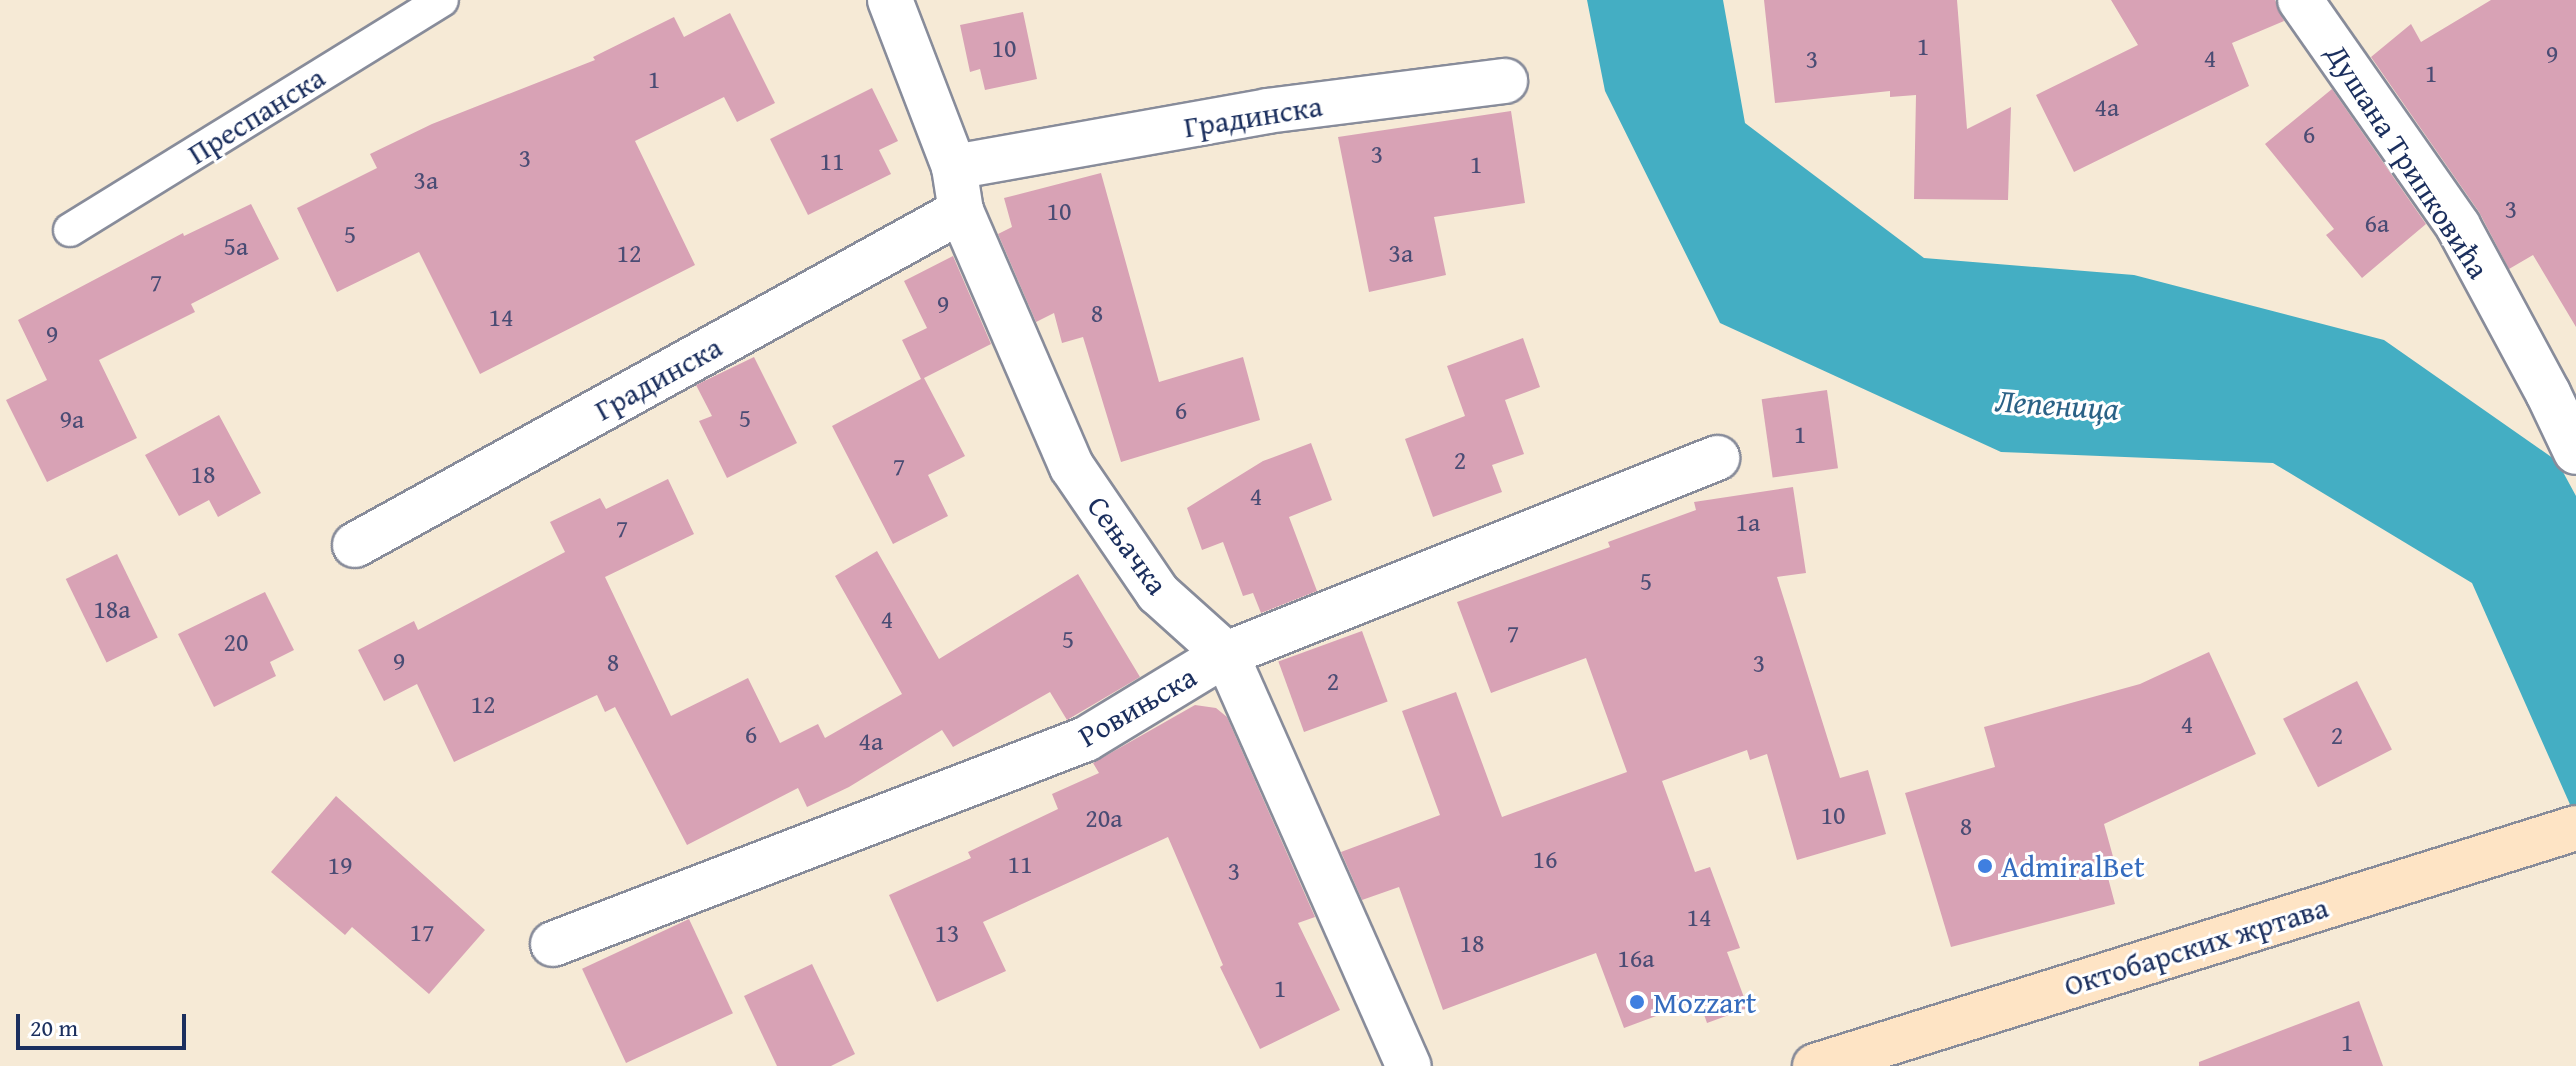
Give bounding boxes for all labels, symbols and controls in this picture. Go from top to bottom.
house number: 1 [1917,30,1929,62]
house number: 10 [991,32,1017,64]
street label: Душана Трипковића [2319,37,2497,285]
house number: 9 [2546,38,2558,70]
house number: 4 [2204,42,2216,74]
house number: 3 [1806,43,1818,75]
house number: 1 [2425,57,2437,89]
street label: Преспанска [181,59,331,171]
house number: 1 [648,63,660,95]
street label: Градинска [1181,87,1325,145]
house number: 4a [2095,91,2119,123]
house number: 6 [2303,118,2315,150]
house number: 3 [1371,138,1383,170]
house number: 3 [519,142,531,174]
house number: 11 [819,145,845,177]
house number: 1 [1470,148,1482,180]
house number: 3a [414,164,438,196]
house number: 3 [2505,193,2517,225]
house number: 10 [1046,195,1072,227]
house number: 6a [2365,207,2389,239]
house number: 5 [344,218,356,250]
house number: 5a [224,230,248,262]
house number: 12 [616,237,642,269]
house number: 3a [1389,237,1413,269]
house number: 7 [150,266,162,298]
house number: 9 [937,288,949,320]
house number: 8 [1091,297,1103,329]
house number: 14 [488,301,514,333]
house number: 9 [46,318,58,350]
street label: Градинска [588,328,728,428]
water label: Лепеница [1994,382,2120,428]
house number: 6 [1175,394,1187,426]
house number: 5 [739,402,751,434]
house number: 9a [60,403,84,435]
house number: 1 [1794,418,1806,450]
house number: 2 [1454,444,1466,476]
house number: 7 [893,450,905,482]
house number: 18 [190,458,216,490]
house number: 4 [1250,480,1262,512]
street label: Сењачка [1080,489,1176,601]
house number: 1a [1736,506,1760,538]
house number: 7 [616,512,628,544]
house number: 5 [1640,565,1652,597]
house number: 18a [93,593,131,625]
house number: 4 [881,603,893,635]
house number: 7 [1507,617,1519,649]
house number: 5 [1062,623,1074,655]
house number: 20 [223,626,249,658]
house number: 9 [393,645,405,677]
house number: 8 [607,646,619,678]
house number: 3 [1753,647,1765,679]
street label: Ровињска [1072,658,1202,754]
house number: 2 [1327,665,1339,697]
house number: 12 [470,688,496,720]
house number: 4 [2181,708,2193,740]
house number: 6 [745,718,757,750]
house number: 2 [2331,719,2343,751]
house number: 4a [859,725,883,757]
house number: 10 [1820,799,1846,831]
house number: 20a [1085,802,1123,834]
house number: 8 [1960,810,1972,842]
house number: 16 [1532,843,1558,875]
house number: 11 [1007,848,1033,880]
place label: AdmiralBet [2001,848,2144,884]
house number: 19 [327,849,353,881]
house number: 3 [1228,855,1240,887]
marker: AdmiralBet [1976,857,1994,875]
street label: Октобарских жртава [2060,889,2332,1003]
house number: 14 [1686,901,1712,933]
house number: 17 [409,916,435,948]
house number: 13 [934,917,960,949]
house number: 18 [1459,927,1485,959]
house number: 16a [1617,942,1655,974]
house number: 1 [1274,972,1286,1004]
place label: Mozzart [1653,984,1756,1020]
marker: Mozzart [1628,993,1646,1011]
scale bar [20,998,190,1048]
text: 20 m [30,1010,78,1045]
house number: 1 [2341,1026,2353,1058]

